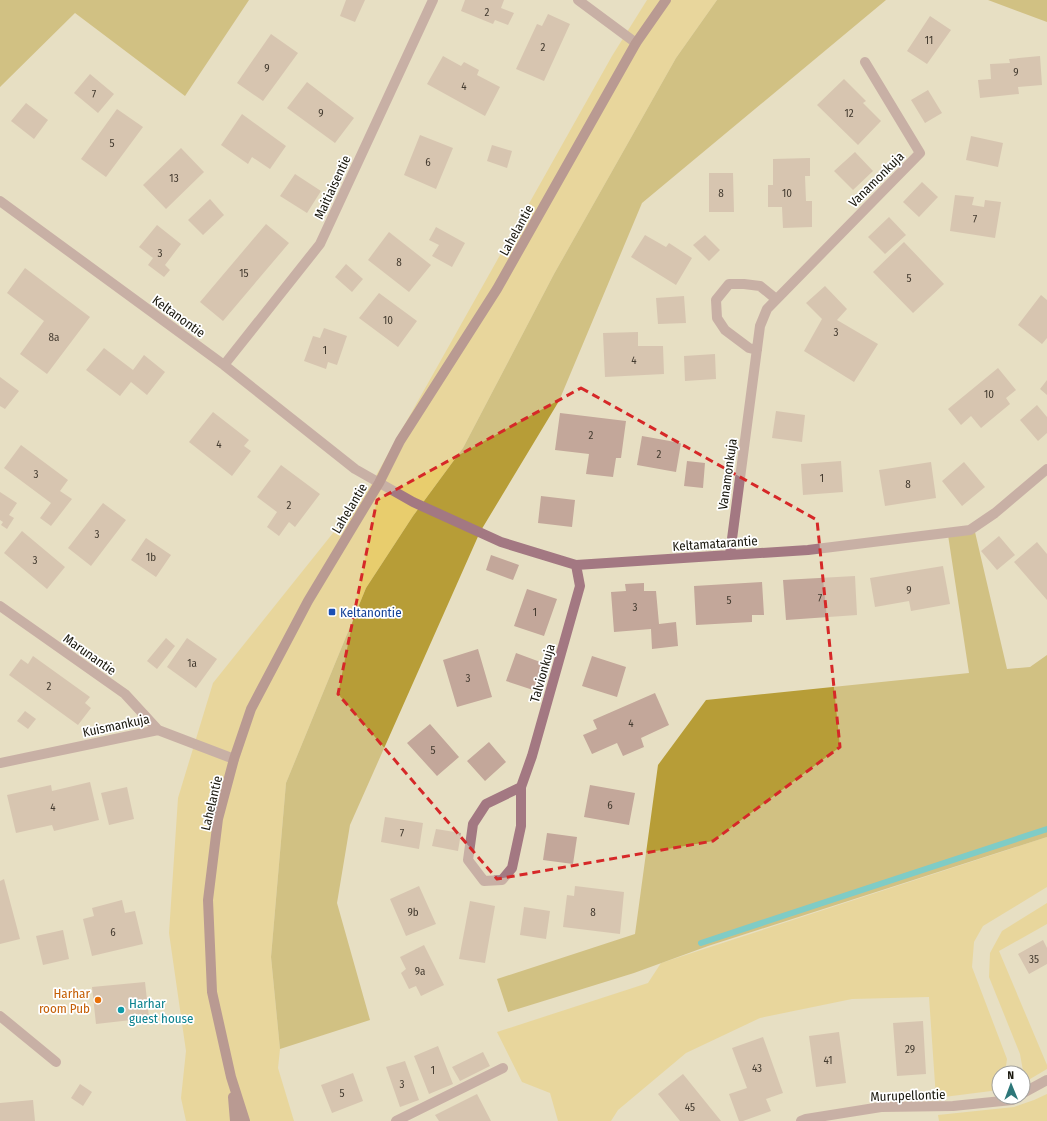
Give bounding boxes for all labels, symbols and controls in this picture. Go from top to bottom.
house number: 2 [485,6,490,19]
house number: 11 [925,34,933,47]
house number: 2 [541,41,546,54]
house number: 9 [264,62,270,75]
house number: 9 [1013,66,1019,79]
house number: 4 [461,80,467,93]
house number: 7 [92,88,97,101]
house number: 9 [318,107,324,120]
house number: 12 [844,107,854,120]
house number: 5 [109,137,115,150]
street label: Vanamonkuja [846,149,907,210]
street label: Maitiaisentie [311,153,354,222]
house number: 6 [425,156,431,169]
house number: 13 [169,172,179,185]
house number: 8 [718,187,724,200]
house number: 10 [782,187,792,200]
street label: Lahelantie [496,202,537,258]
house number: 7 [973,213,978,226]
house number: 3 [158,247,163,260]
house number: 8 [396,256,402,269]
house number: 15 [239,267,249,280]
house number: 5 [906,272,912,285]
street label: Keltanontie [149,292,208,341]
house number: 10 [383,314,393,327]
house number: 3 [834,326,839,339]
house number: 8a [49,331,59,344]
house number: 1 [323,344,327,357]
house number: 4 [631,354,637,367]
house number: 10 [984,388,994,401]
house number: 2 [589,429,594,442]
street label: Vanamonkuja [715,437,740,511]
house number: 4 [216,438,222,451]
house number: 2 [657,448,662,461]
house number: 3 [34,468,39,481]
house number: 1 [820,472,824,485]
house number: 8 [905,478,911,491]
street label: Lahelantie [329,480,370,536]
house number: 2 [287,499,292,512]
house number: 3 [95,528,100,541]
street label: Keltamatarantie [672,533,758,554]
house number: 1b [146,551,156,564]
house number: 3 [33,554,38,567]
house number: 9 [906,584,912,597]
house number: 7 [818,592,823,605]
house number: 5 [726,594,732,607]
house number: 3 [633,601,638,614]
place label: Keltanontie [340,605,402,620]
house number: 1 [533,606,537,619]
marker: Keltanontie [327,607,337,617]
street label: Marunantie [60,631,119,678]
street label: Talvionkuja [527,642,558,704]
house number: 1a [187,657,197,670]
house number: 3 [466,672,471,685]
house number: 2 [47,680,52,693]
street label: Kuismankuja [81,711,151,740]
house number: 4 [628,717,634,730]
house number: 5 [430,744,436,757]
street label: Lahelantie [198,774,225,832]
house number: 6 [607,799,613,812]
house number: 4 [50,801,56,814]
house number: 7 [400,827,405,840]
house number: 9b [407,906,419,919]
house number: 8 [590,906,596,919]
house number: 6 [110,926,116,939]
house number: 35 [1029,953,1039,966]
house number: 9a [415,965,425,978]
place label: Harhar room Pub [39,986,90,1016]
marker: Harhar room Pub [93,995,103,1005]
place label: Harhar guest house [129,996,194,1026]
marker: Harhar guest house [116,1005,126,1015]
house number: 29 [905,1043,915,1056]
house number: 41 [823,1054,833,1067]
house number: 43 [752,1062,762,1075]
house number: 1 [431,1064,435,1077]
north arrow [991,1065,1031,1105]
text: N [1007,1069,1014,1082]
house number: 3 [400,1078,405,1091]
house number: 5 [339,1087,345,1100]
street label: Murupellontie [870,1087,946,1104]
house number: 45 [685,1101,695,1114]

